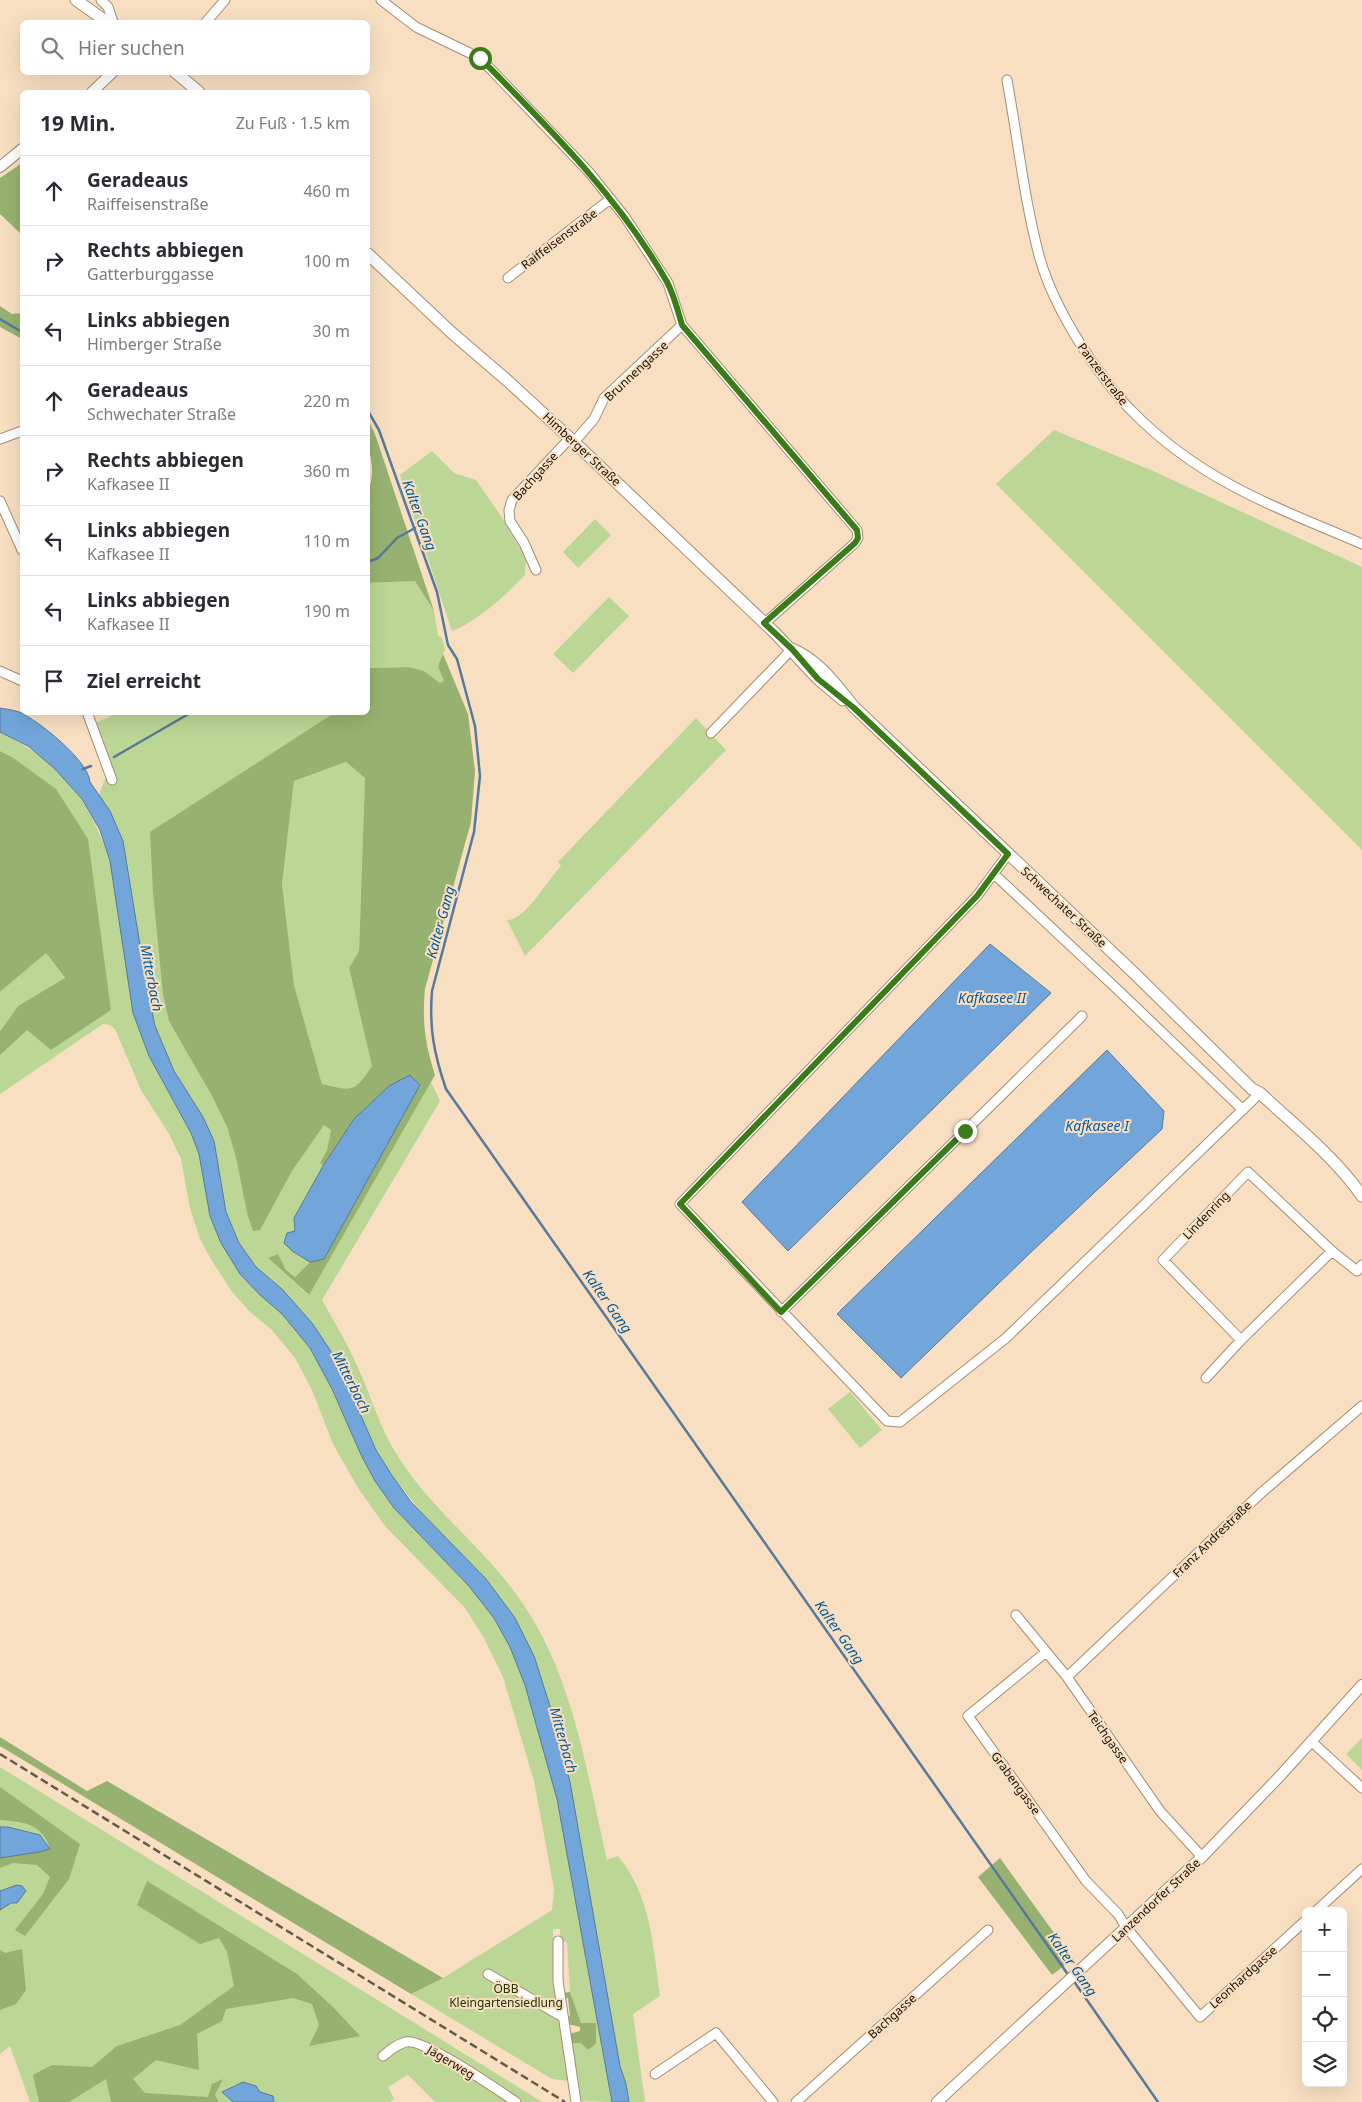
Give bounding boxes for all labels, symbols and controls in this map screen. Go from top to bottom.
search box [20,20,370,75]
icon: search [38,34,66,62]
text: Hier suchen [78,35,185,61]
route start [469,47,492,70]
text: 19 Min. [40,109,115,137]
text: Zu Fuß · 1.5 km [236,112,350,134]
text: Geradeaus [87,167,188,193]
icon: ahead [40,177,68,205]
text: 460 m [303,180,350,202]
text: Raiffeisenstraße [87,193,209,215]
street label: Raiffeisenstraße [517,205,601,273]
text: Rechts abbiegen [87,237,244,263]
icon: right [40,247,68,275]
text: 100 m [303,250,350,272]
text: Gatterburggasse [87,263,214,285]
text: Links abbiegen [87,307,230,333]
icon: left [40,317,68,345]
text: 30 m [313,320,350,342]
text: Himberger Straße [87,333,222,355]
street label: Brunnengasse [600,337,672,405]
street label: Panzerstraße [1074,339,1132,409]
text: Geradeaus [87,377,188,403]
icon: ahead [40,387,68,415]
text: 220 m [303,390,350,412]
text: Schwechater Straße [87,403,236,425]
street label: Himberger Straße [539,408,625,490]
text: Rechts abbiegen [87,447,244,473]
street label: Bachgasse [509,448,562,504]
icon: right [40,457,68,485]
text: 360 m [303,460,350,482]
text: Kafkasee II [87,473,170,495]
water label: Kalter Gang [398,477,442,553]
text: Links abbiegen [87,517,230,543]
icon: left [40,527,68,555]
text: 110 m [303,530,350,552]
text: Kafkasee II [87,543,170,565]
text: Links abbiegen [87,587,230,613]
icon: left [40,597,68,625]
text: 190 m [303,600,350,622]
text: Kafkasee II [87,613,170,635]
icon: arrive [40,667,68,695]
text: Ziel erreicht [87,668,201,694]
street label: Schwechater Straße [1017,863,1111,951]
water label: Kalter Gang [421,884,459,960]
water label: Mitterbach [136,943,168,1013]
water label: Kafkasee II [958,988,1027,1007]
water label: Kafkasee I [1065,1116,1130,1135]
route end [954,1120,977,1143]
street label: Lindenring [1179,1187,1233,1243]
water label: Kalter Gang [579,1265,637,1337]
water label: Mitterbach [328,1348,376,1416]
street label: Franz Andrestraße [1169,1497,1255,1581]
water label: Kalter Gang [811,1596,869,1668]
water label: Mitterbach [546,1705,582,1775]
street label: Teichgasse [1083,1707,1133,1767]
street label: Grabengasse [987,1748,1045,1818]
street label: Lanzendorfer Straße [1108,1854,1204,1946]
map controls [1302,1907,1347,2087]
button: + [1302,1907,1347,1952]
water label: Kalter Gang [1044,1928,1102,2000]
street label: Leonhardgasse [1205,1942,1281,2012]
button: − [1302,1952,1347,1997]
park label: ÖBB Kleingartensiedlung [449,1980,563,2011]
street label: Bachgasse [864,1989,920,2042]
button: locate [1302,1997,1347,2042]
street label: Jägerweg [423,2041,478,2083]
button: layers [1302,2042,1347,2087]

